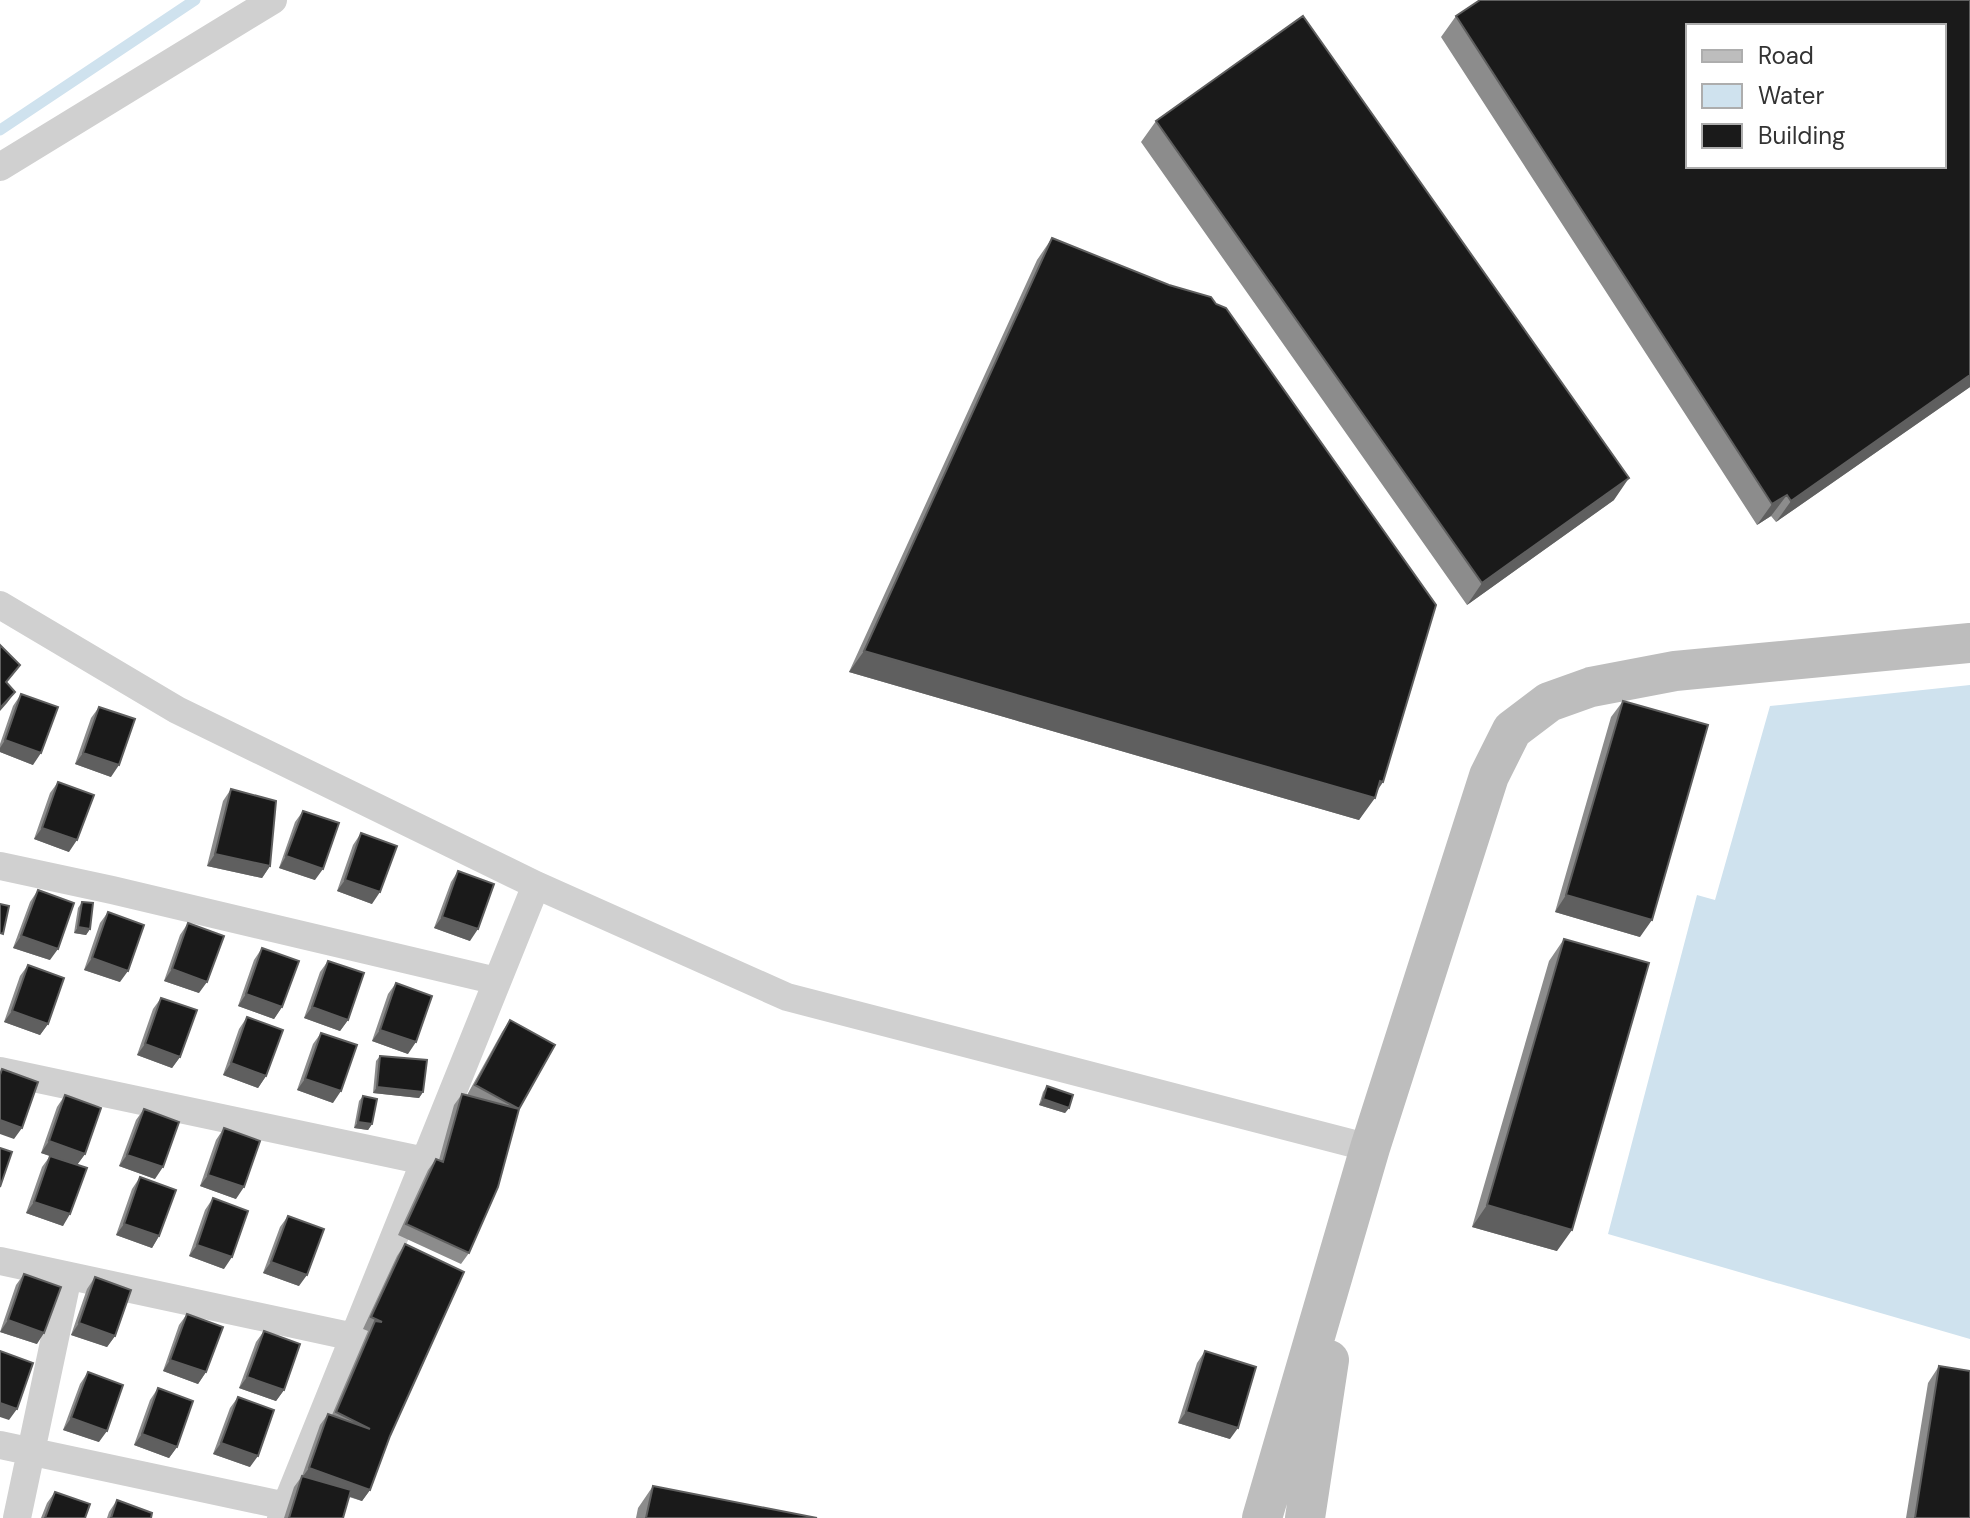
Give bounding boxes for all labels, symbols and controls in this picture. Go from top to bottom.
legend [1686,24,1946,168]
text: Road [1758,40,1814,71]
text: Water [1758,80,1824,111]
text: Building [1758,120,1845,151]

